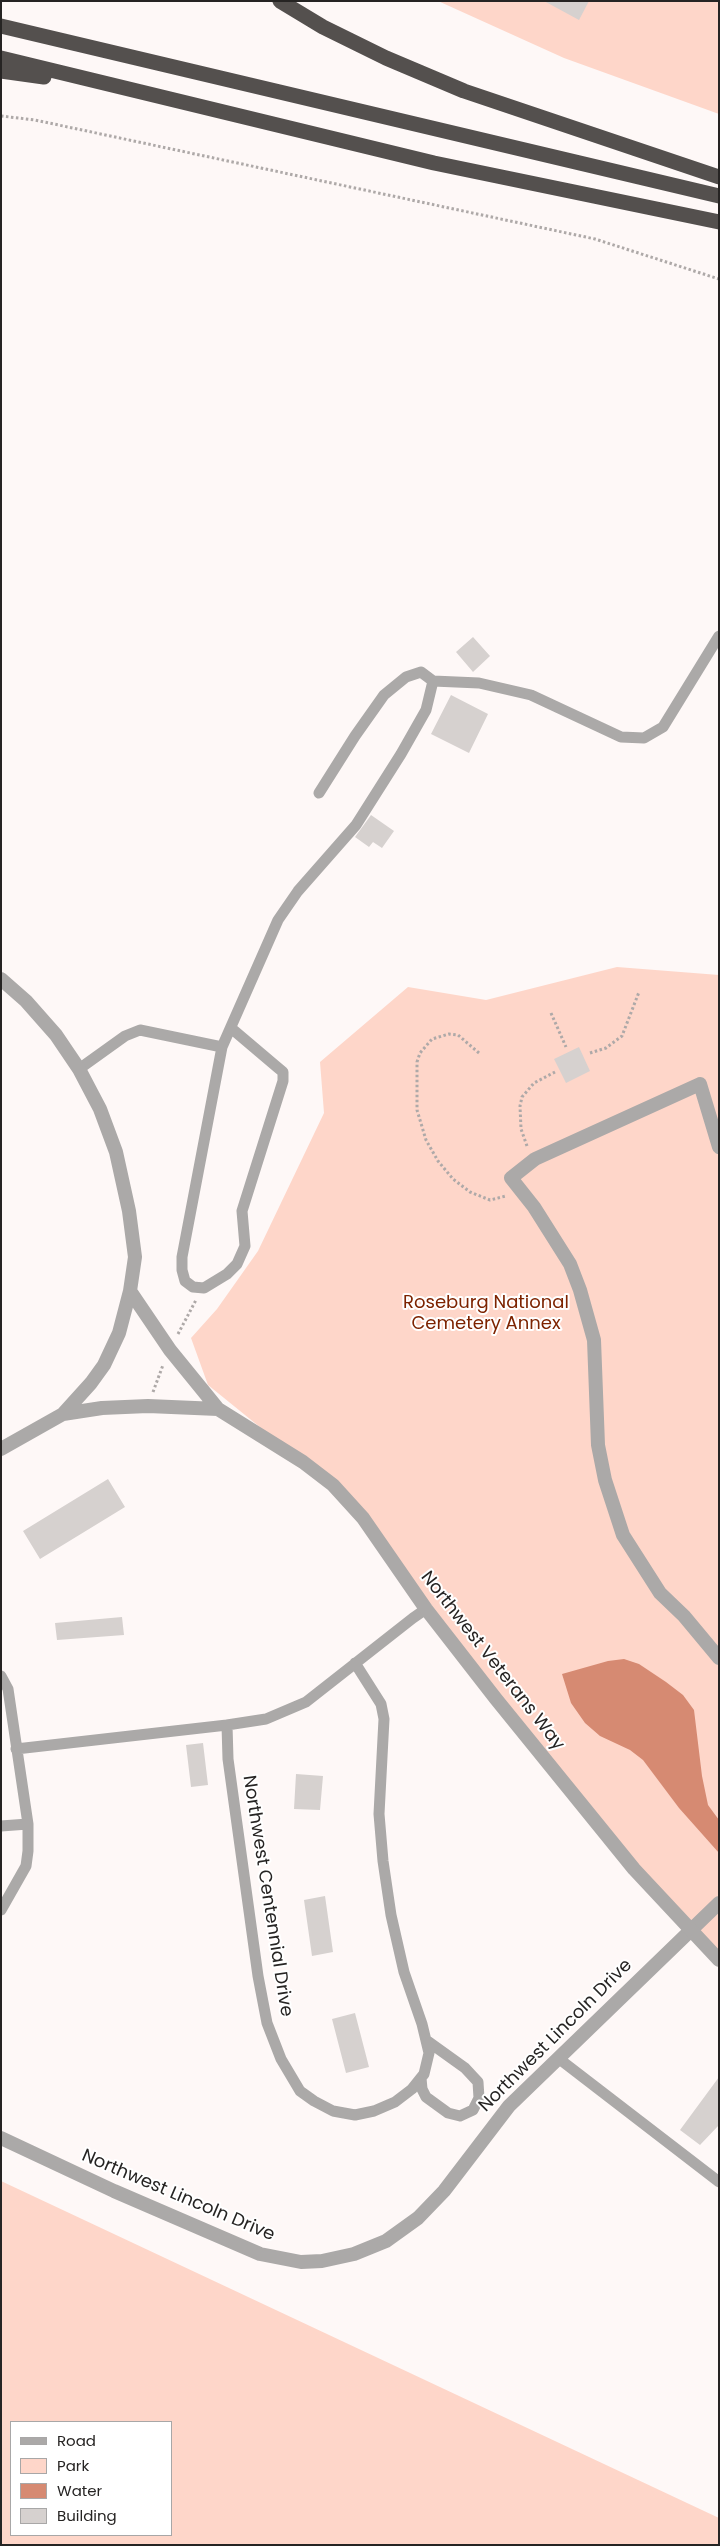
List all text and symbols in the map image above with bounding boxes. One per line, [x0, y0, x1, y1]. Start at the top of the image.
park label: Roseburg National Cemetery Annex [403, 1292, 569, 1335]
street label: Northwest Veterans Way [415, 1567, 569, 1755]
street label: Northwest Centennial Drive [237, 1774, 297, 2018]
street label: Northwest Lincoln Drive [475, 1955, 637, 2117]
street label: Northwest Lincoln Drive [78, 2145, 278, 2247]
legend [10, 2421, 172, 2536]
text: Road [57, 2430, 96, 2451]
text: Park [57, 2455, 89, 2476]
text: Water [57, 2480, 102, 2501]
text: Building [57, 2505, 117, 2526]

